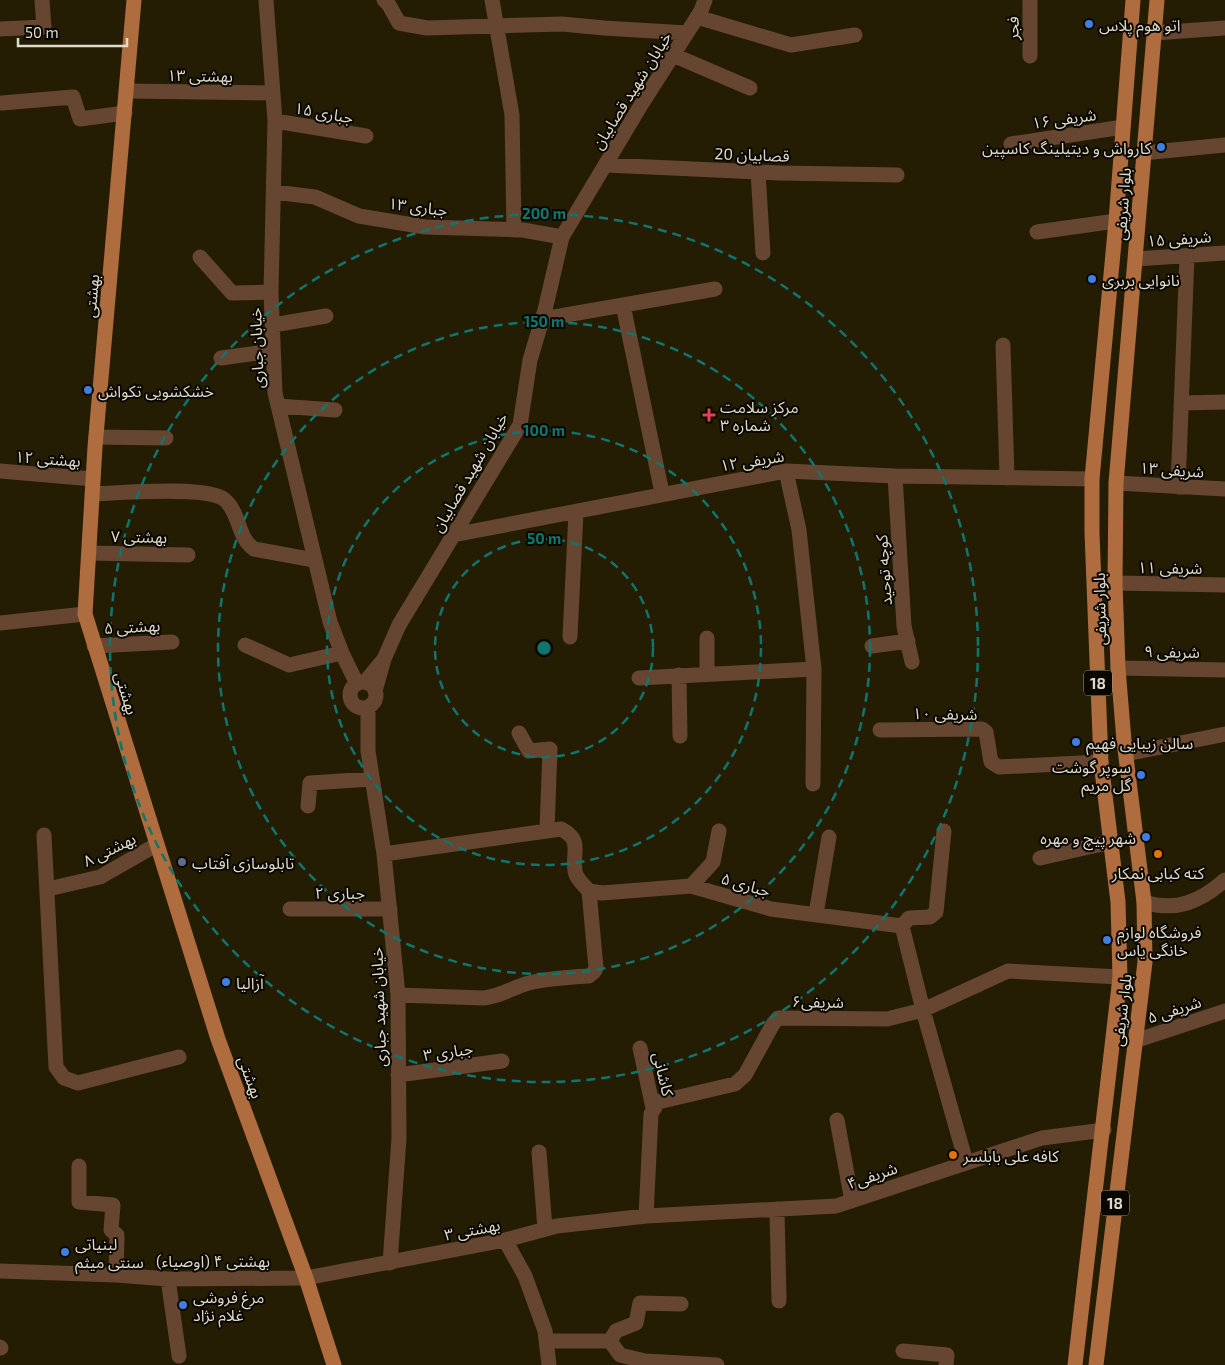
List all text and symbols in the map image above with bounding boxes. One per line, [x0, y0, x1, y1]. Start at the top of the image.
scale bar [18, 15, 126, 47]
place label: اتو هوم پلاس [1099, 15, 1180, 38]
street label: فجر [1002, 16, 1023, 41]
marker: اتو هوم پلاس [1083, 18, 1095, 30]
text: 50 m [25, 23, 59, 41]
street label: خیابان شهید قصابیان [587, 28, 676, 153]
street label: بهشتی ۱۳ [167, 65, 233, 86]
street label: جباری ۱۵ [293, 97, 355, 128]
street label: شریفی ۱۶ [1031, 104, 1098, 133]
place label: کارواش و دیتیلینگ کاسپین [982, 138, 1151, 159]
marker: کارواش و دیتیلینگ کاسپین [1155, 141, 1167, 153]
street label: قصابیان 20 [714, 143, 790, 166]
street label: بلوار شریفی [1110, 167, 1135, 241]
street label: جباری ۱۳ [387, 193, 449, 220]
text: 200 m [522, 204, 566, 222]
street label: شریفی ۱۵ [1146, 226, 1212, 251]
place label: نانوایی بربری [1102, 270, 1180, 290]
street label: بهشتی [80, 273, 103, 319]
marker: نانوایی بربری [1086, 273, 1098, 285]
street label: خیابان جباری [245, 307, 268, 389]
text: 150 m [524, 312, 564, 330]
place label: خشکشویی تکواش [98, 381, 214, 401]
marker: خشکشویی تکواش [82, 384, 94, 396]
place label: مرکز سلامت شماره ۳ [720, 397, 799, 435]
marker: مرکز سلامت شماره ۳ [702, 408, 716, 422]
street label: خیابان شهید قصابیان [427, 409, 512, 536]
text: 100 m [523, 421, 565, 439]
street label: بهشتی ۱۲ [15, 446, 81, 471]
street label: شریفی ۱۲ [719, 446, 786, 475]
street label: شریفی ۱۳ [1139, 457, 1205, 482]
street label: بهشتی ۷ [111, 526, 167, 547]
text: 50 m [527, 529, 561, 547]
street label: کوچه توحید [871, 533, 897, 606]
street label: شریفی ۱۱ [1137, 557, 1203, 578]
street label: بلوار شریفی [1089, 572, 1110, 646]
street label: بهشتی ۵ [103, 615, 161, 638]
centre of rings [535, 639, 553, 657]
street label: شریفی ۹ [1144, 641, 1200, 662]
street label: بهشتی [111, 669, 142, 717]
road number: 18 [1084, 670, 1112, 696]
street label: شریفی ۱۰ [912, 703, 978, 724]
place label: سالن زیبایی فهیم [1086, 733, 1193, 756]
marker: سالن زیبایی فهیم [1070, 736, 1082, 748]
place label: سوپر گوشت گل مریم [1052, 757, 1131, 798]
marker: سوپر گوشت گل مریم [1135, 769, 1147, 781]
street label: بهشتی ۸ [79, 828, 139, 871]
place label: شهر پیچ و مهره [1040, 828, 1136, 851]
marker: شهر پیچ و مهره [1140, 831, 1152, 843]
marker: کته کبابی نمکار [1152, 848, 1164, 860]
place label: تابلوسازی آفتاب [192, 853, 295, 873]
marker: تابلوسازی آفتاب [176, 856, 188, 868]
place label: کته کبابی نمکار [1111, 863, 1205, 883]
street label: جباری ۵ [719, 868, 773, 901]
street label: جباری ۲ [315, 883, 365, 903]
place label: فروشگاه لوازم خانگی یاس [1117, 922, 1202, 960]
marker: فروشگاه لوازم خانگی یاس [1101, 934, 1113, 946]
street label: خیابان شهید جباری [366, 947, 391, 1067]
place label: آزالیا [236, 973, 265, 993]
street label: بلوار شریفی [1107, 973, 1136, 1047]
marker: آزالیا [220, 976, 232, 988]
street label: شریفی۶ [792, 991, 844, 1012]
street label: شریفی ۵ [1145, 991, 1204, 1028]
street label: جباری ۳ [422, 1038, 474, 1065]
street label: کاشانی [649, 1050, 678, 1098]
street label: بهشتی [234, 1053, 267, 1101]
place label: کافه علی بابلسر [962, 1146, 1059, 1166]
marker: کافه علی بابلسر [947, 1149, 959, 1161]
street label: شریفی۴ [844, 1158, 900, 1193]
road number: 18 [1101, 1190, 1129, 1216]
street label: بهشتی ۳ [442, 1214, 502, 1245]
place label: لبنیاتی سنتی میثم [75, 1234, 144, 1275]
marker: لبنیاتی سنتی میثم [59, 1246, 71, 1258]
street label: بهشتی ۴ (اوصیاء) [156, 1251, 270, 1271]
place label: مرغ فروشی غلام نژاد [193, 1287, 264, 1328]
marker: مرغ فروشی غلام نژاد [177, 1299, 189, 1311]

